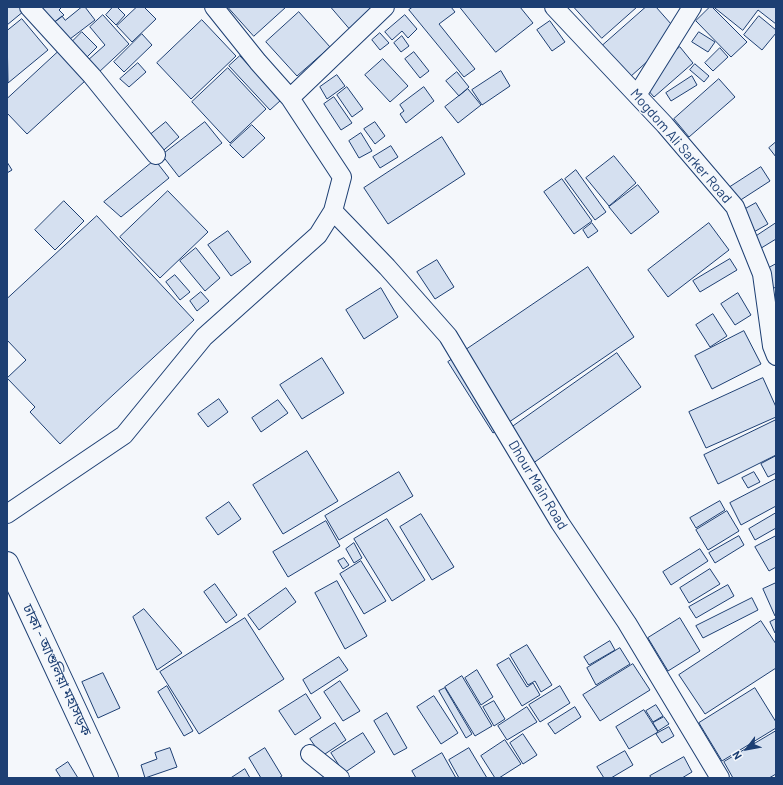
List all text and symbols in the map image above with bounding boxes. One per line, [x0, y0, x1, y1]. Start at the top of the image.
street label: Mogdom Ali Sarker Road [627, 85, 735, 207]
street label: Dhour Main Road [505, 437, 571, 533]
street label: ঢাকা - আশুলিয়া মহাসড়ক [19, 601, 95, 739]
north arrow [727, 729, 767, 769]
text: N [729, 749, 744, 762]

